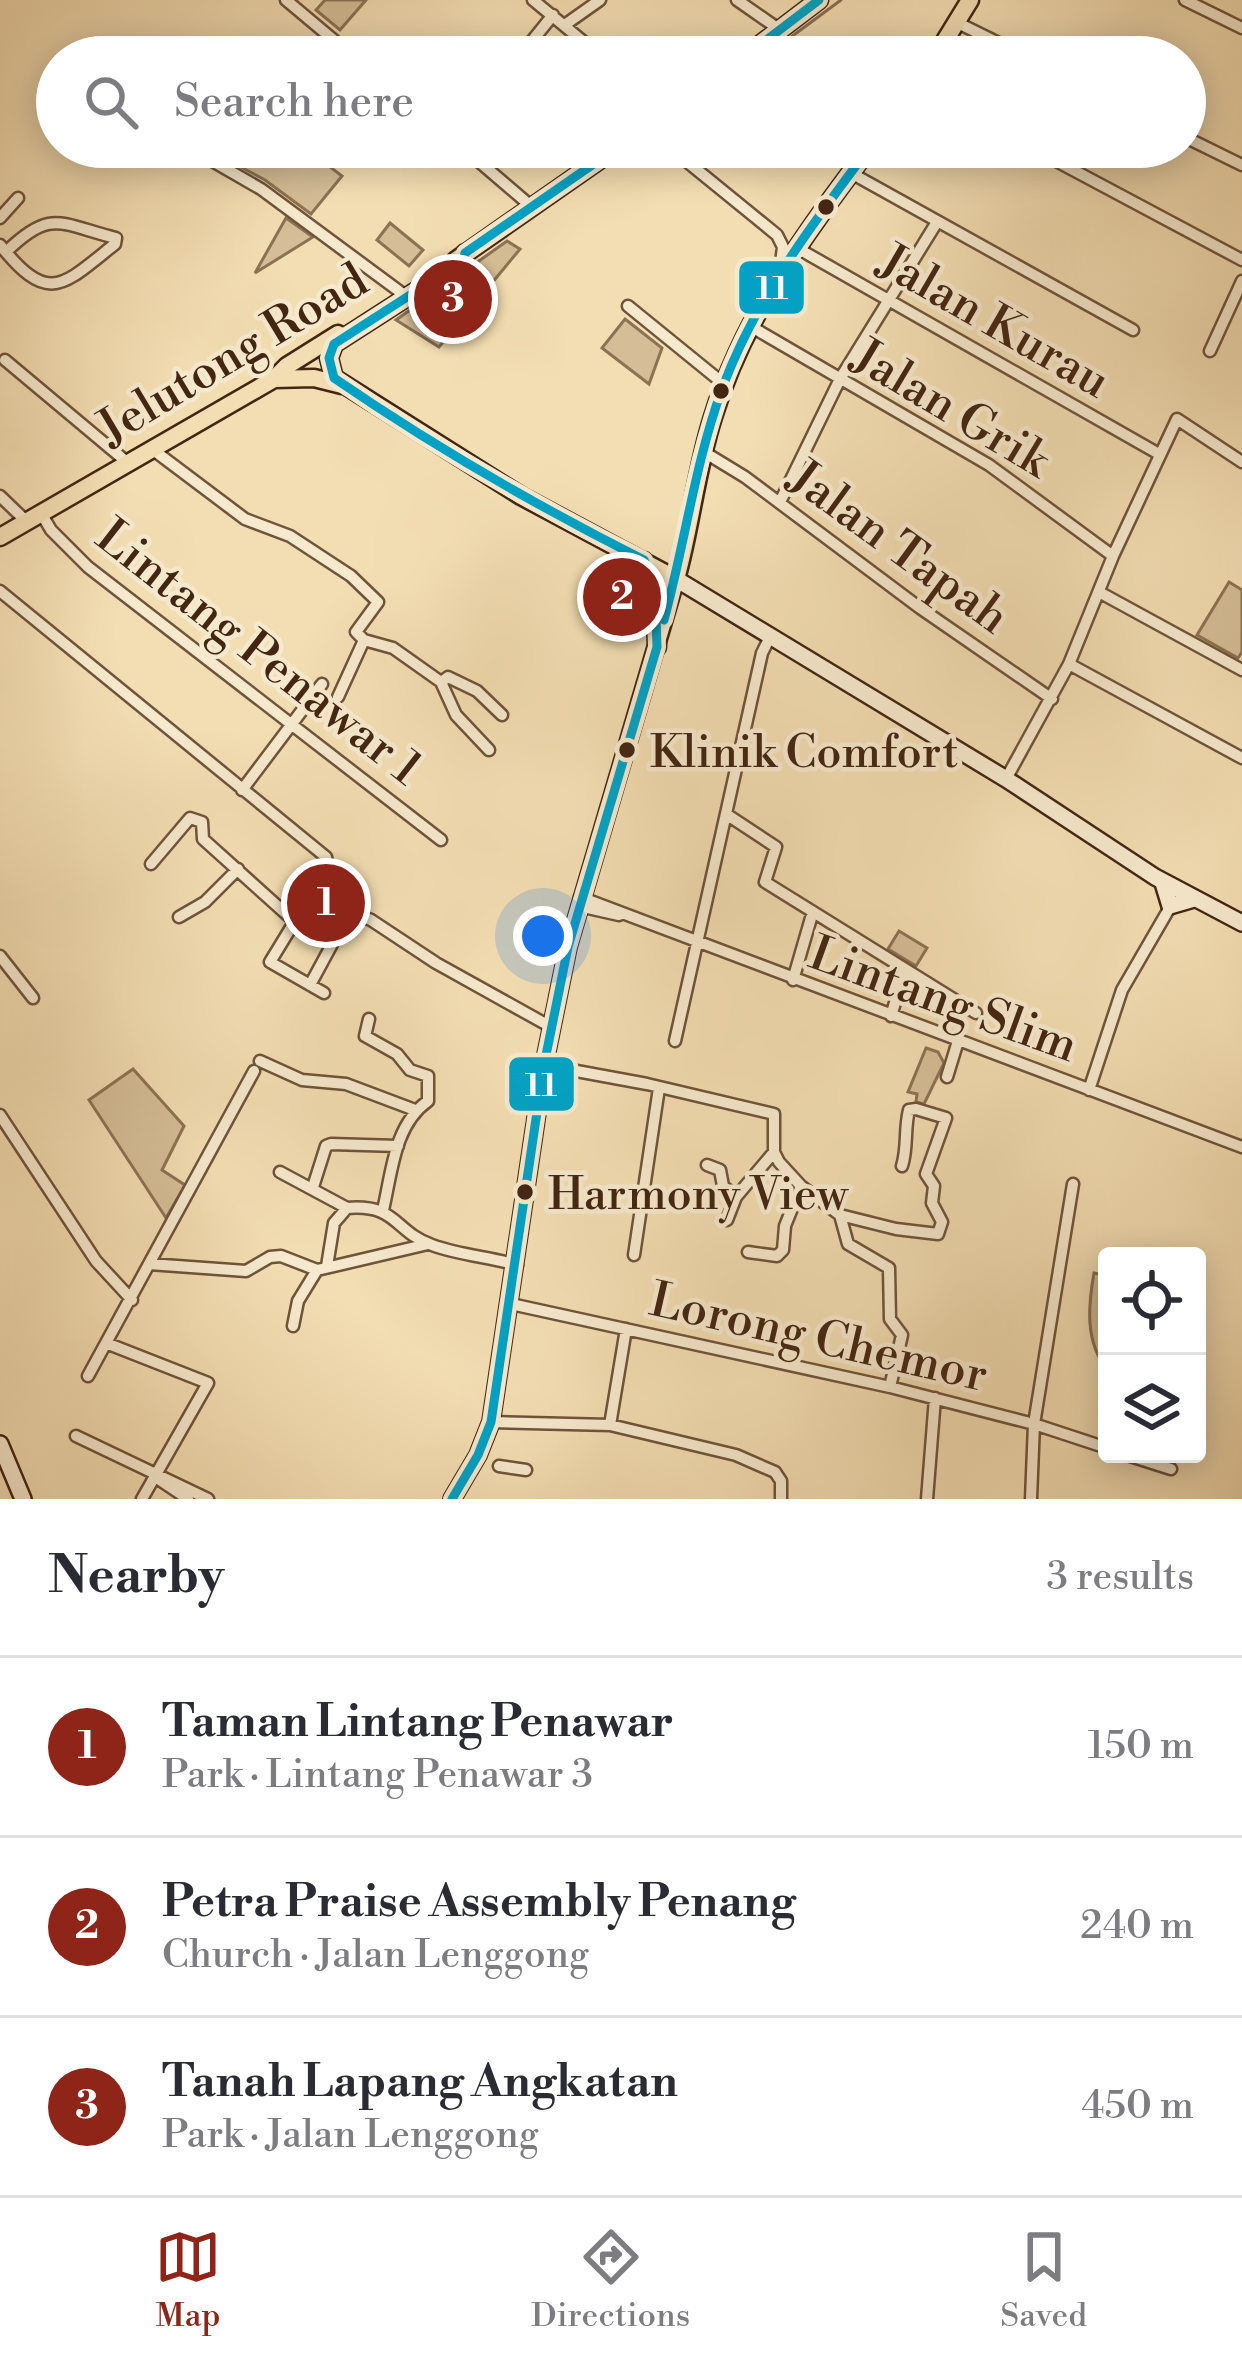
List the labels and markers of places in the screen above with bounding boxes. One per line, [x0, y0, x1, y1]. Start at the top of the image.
unlabelled marker [815, 196, 837, 218]
pin: 3 [414, 254, 492, 344]
unlabelled marker [710, 380, 732, 402]
pin: 2 [583, 552, 661, 642]
place label: Klinik Comfort [650, 725, 958, 782]
marker: Klinik Comfort [616, 739, 638, 761]
pin: 1 [287, 858, 365, 948]
place label: Harmony View [548, 1167, 850, 1224]
marker: Harmony View [514, 1181, 536, 1203]

